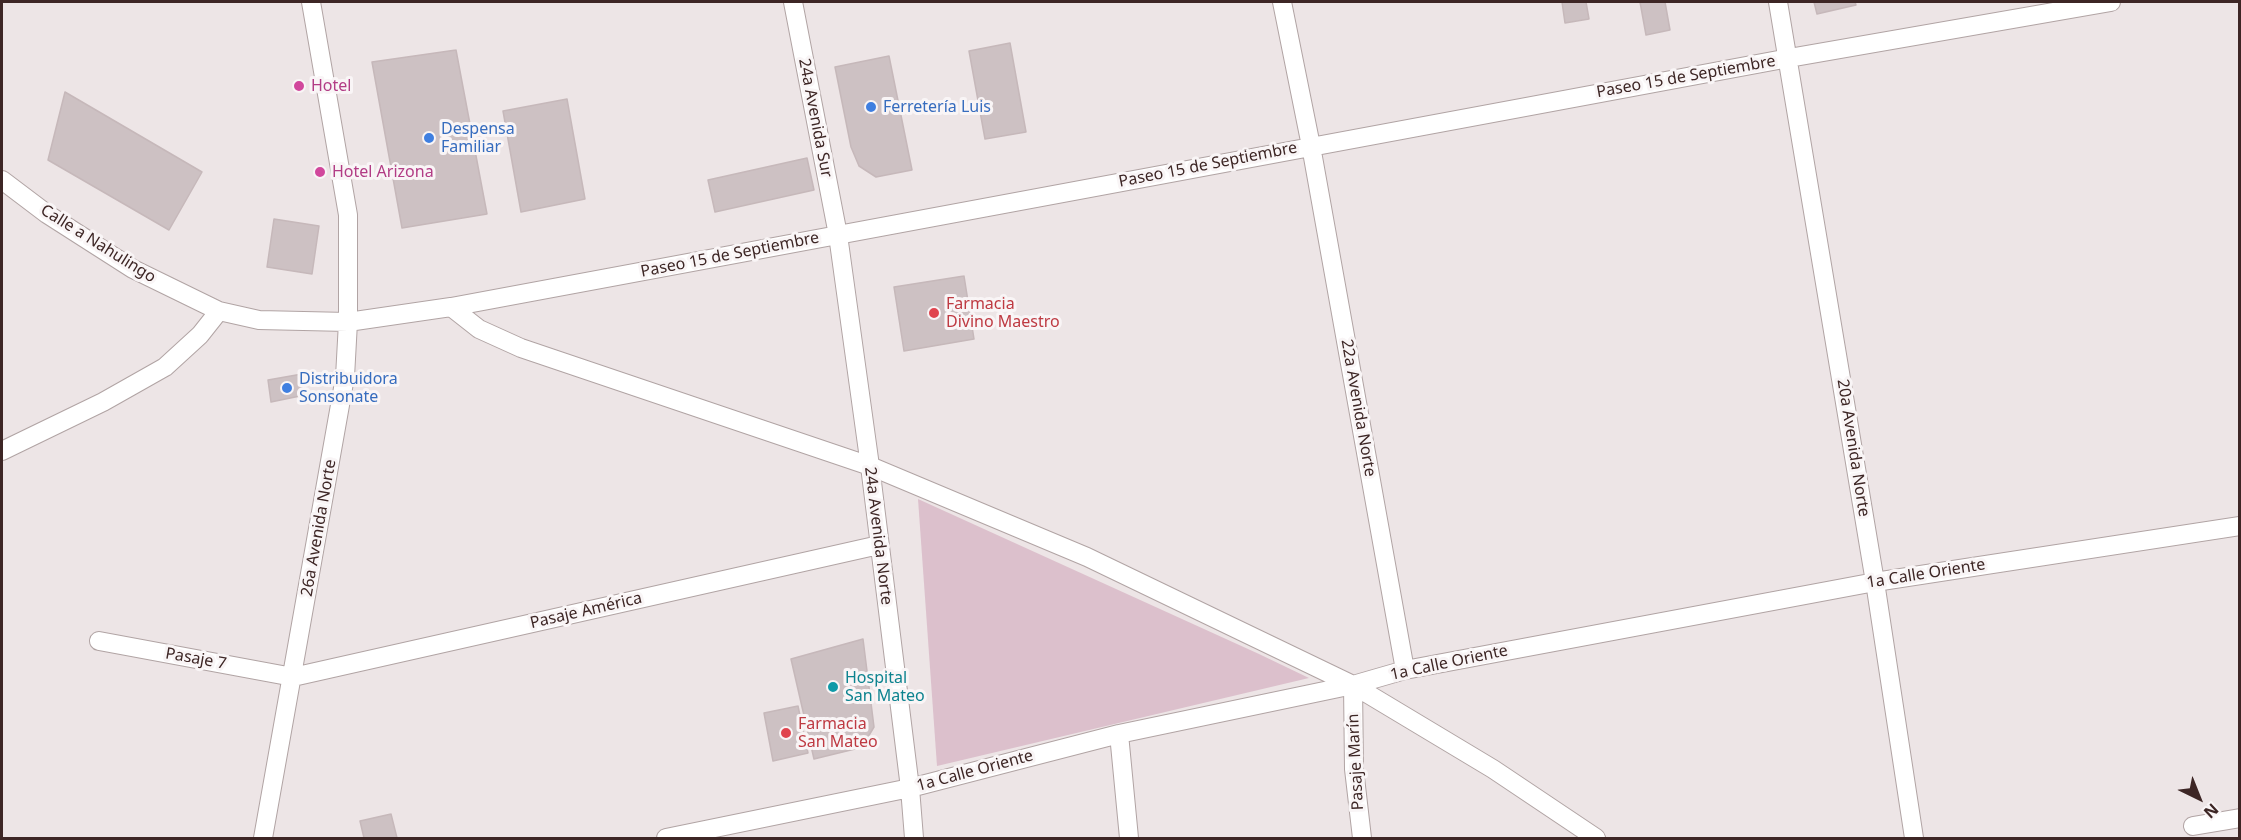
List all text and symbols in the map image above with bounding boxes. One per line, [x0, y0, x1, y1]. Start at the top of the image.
street label: Paseo 15 de Septiembre [1595, 52, 1777, 102]
street label: 24a Avenida Sur [794, 57, 836, 179]
place label: Hotel [311, 76, 351, 96]
marker: Hotel [292, 79, 306, 93]
place label: Ferretería Luis [883, 97, 991, 117]
marker: Ferretería Luis [864, 100, 878, 114]
place label: Despensa Familiar [441, 119, 515, 157]
marker: Despensa Familiar [422, 131, 436, 145]
street label: Paseo 15 de Septiembre [1117, 138, 1299, 192]
place label: Hotel Arizona [332, 162, 434, 182]
marker: Hotel Arizona [313, 165, 327, 179]
street label: Calle a Nahulingo [37, 201, 159, 287]
street label: Paseo 15 de Septiembre [639, 228, 821, 282]
place label: Farmacia Divino Maestro [946, 294, 1060, 332]
marker: Farmacia Divino Maestro [927, 306, 941, 320]
street label: 22a Avenida Norte [1336, 338, 1380, 478]
place label: Distribuidora Sonsonate [299, 369, 398, 407]
street label: 20a Avenida Norte [1833, 378, 1873, 518]
marker: Distribuidora Sonsonate [280, 381, 294, 395]
street label: 26a Avenida Norte [297, 458, 341, 598]
street label: 24a Avenida Norte [860, 466, 896, 606]
street label: 1a Calle Oriente [1865, 555, 1987, 593]
street label: Pasaje América [528, 589, 644, 633]
street label: 1a Calle Oriente [1388, 641, 1510, 685]
street label: Pasaje 7 [164, 644, 228, 674]
place label: Hospital San Mateo [845, 668, 925, 706]
marker: Hospital San Mateo [826, 680, 840, 694]
street label: Pasaje Marín [1344, 713, 1368, 811]
place label: Farmacia San Mateo [798, 714, 878, 752]
marker: Farmacia San Mateo [779, 726, 793, 740]
street label: 1a Calle Oriente [915, 746, 1035, 796]
north arrow [2169, 768, 2229, 828]
text: N [2199, 799, 2224, 824]

